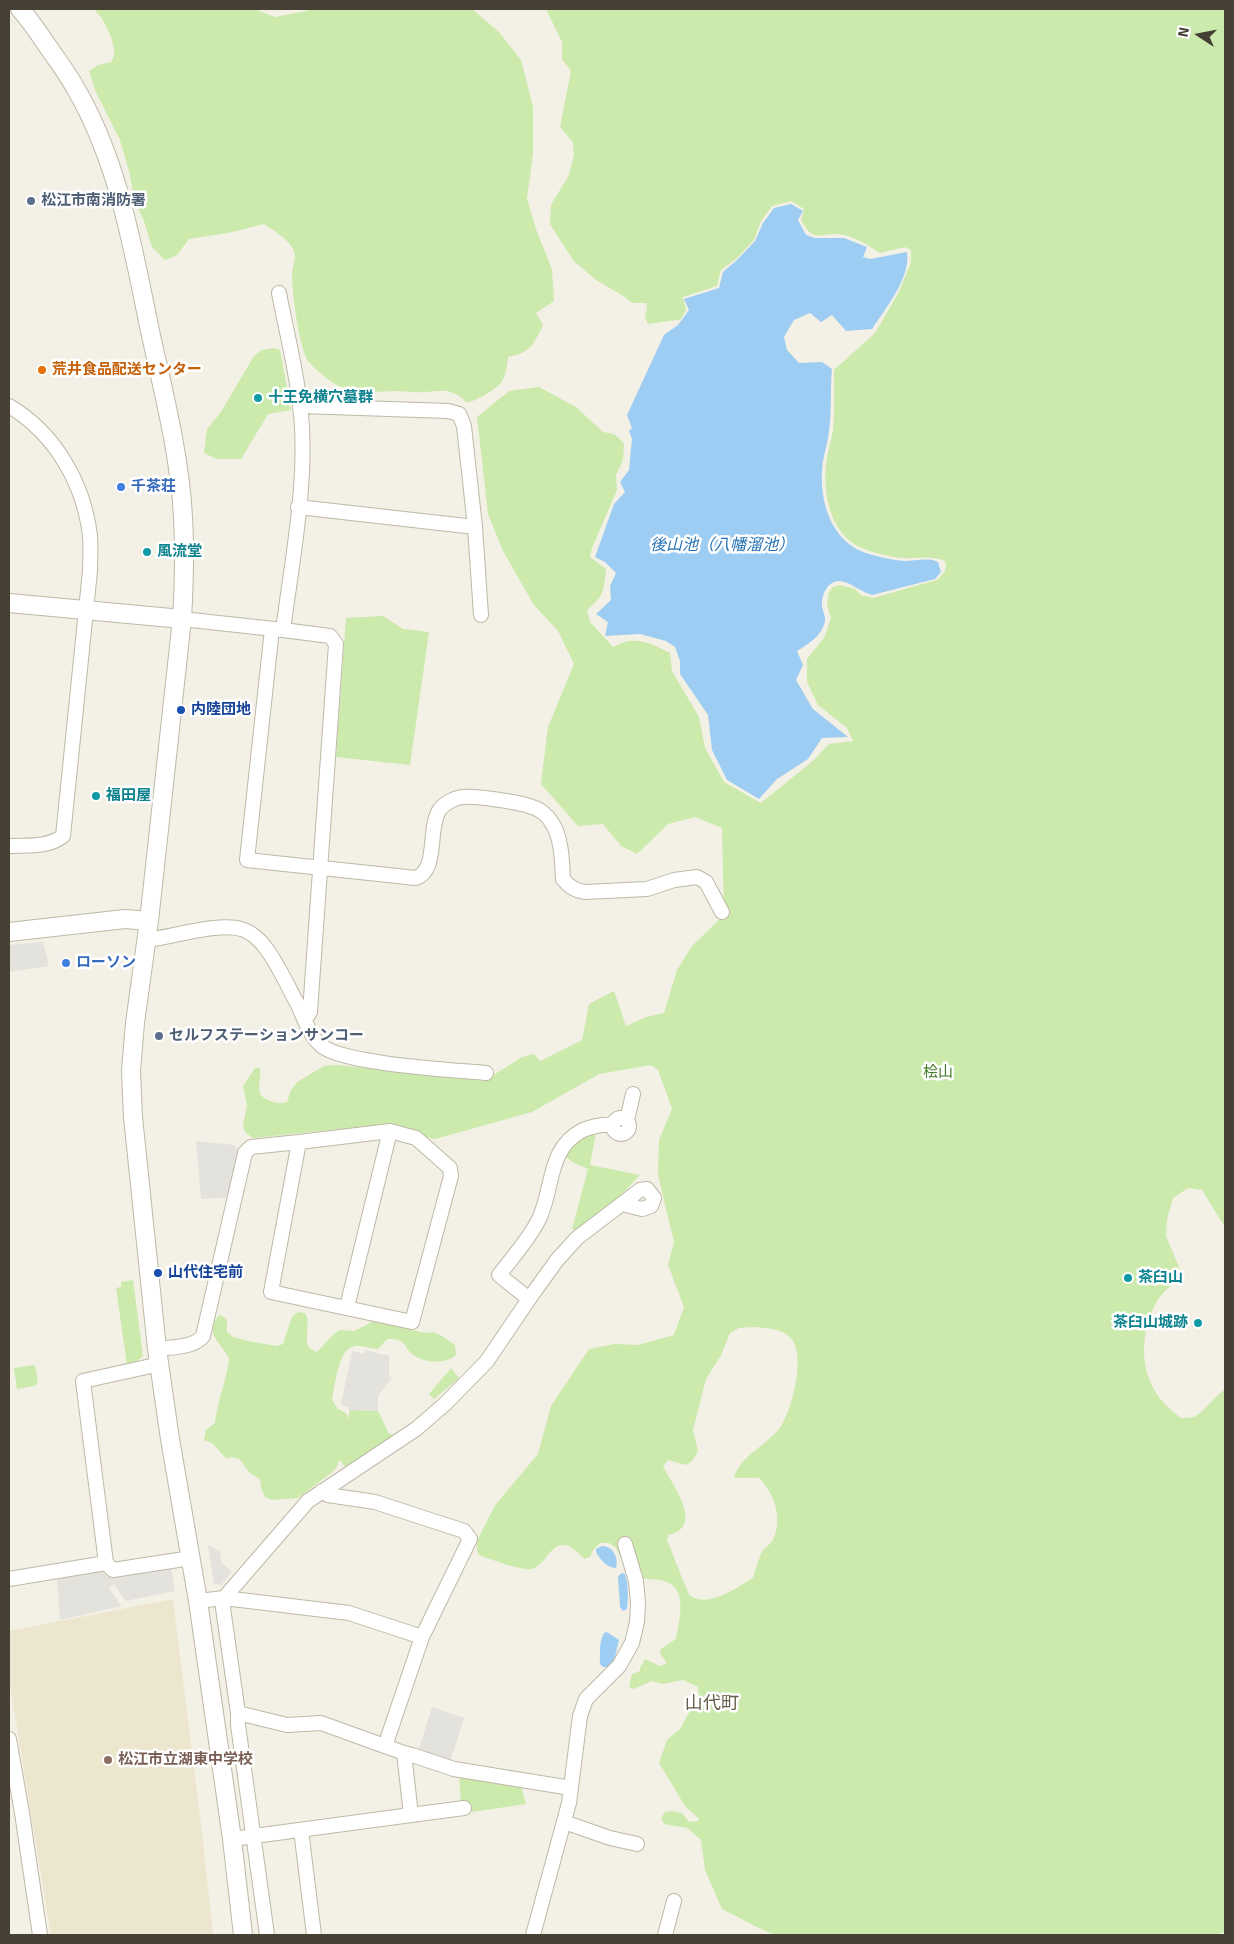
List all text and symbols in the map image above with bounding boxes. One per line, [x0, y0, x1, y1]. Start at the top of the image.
north arrow [1174, 10, 1224, 60]
text: N [1175, 26, 1193, 38]
place label: 松江市南消防署 [41, 192, 146, 210]
marker: 松江市南消防署 [25, 195, 37, 207]
place label: 荒井食品配送センター [52, 361, 202, 379]
marker: 荒井食品配送センター [36, 364, 48, 376]
place label: 十王免横穴墓群 [268, 389, 373, 407]
marker: 十王免横穴墓群 [252, 392, 264, 404]
place label: 千茶荘 [131, 478, 176, 496]
marker: 千茶荘 [115, 481, 127, 493]
water label: 後山池（八幡溜池） [650, 536, 794, 556]
place label: 風流堂 [157, 543, 202, 561]
marker: 風流堂 [141, 546, 153, 558]
place label: 内陸団地 [191, 701, 251, 719]
marker: 内陸団地 [175, 704, 187, 716]
place label: 福田屋 [106, 787, 151, 805]
marker: 福田屋 [90, 790, 102, 802]
place label: ローソン [76, 954, 136, 972]
marker: ローソン [60, 957, 72, 969]
place label: セルフステーションサンコー [169, 1027, 364, 1045]
marker: セルフステーションサンコー [153, 1030, 165, 1042]
park label: 桧山 [923, 1064, 953, 1082]
place label: 山代住宅前 [168, 1264, 243, 1282]
marker: 山代住宅前 [152, 1267, 164, 1279]
place label: 茶臼山 [1138, 1269, 1183, 1287]
marker: 茶臼山 [1122, 1272, 1134, 1284]
place label: 茶臼山城跡 [1113, 1314, 1188, 1332]
marker: 茶臼山城跡 [1192, 1317, 1204, 1329]
district label: 山代町 [685, 1693, 739, 1715]
place label: 松江市立湖東中学校 [118, 1751, 253, 1769]
marker: 松江市立湖東中学校 [102, 1754, 114, 1766]

